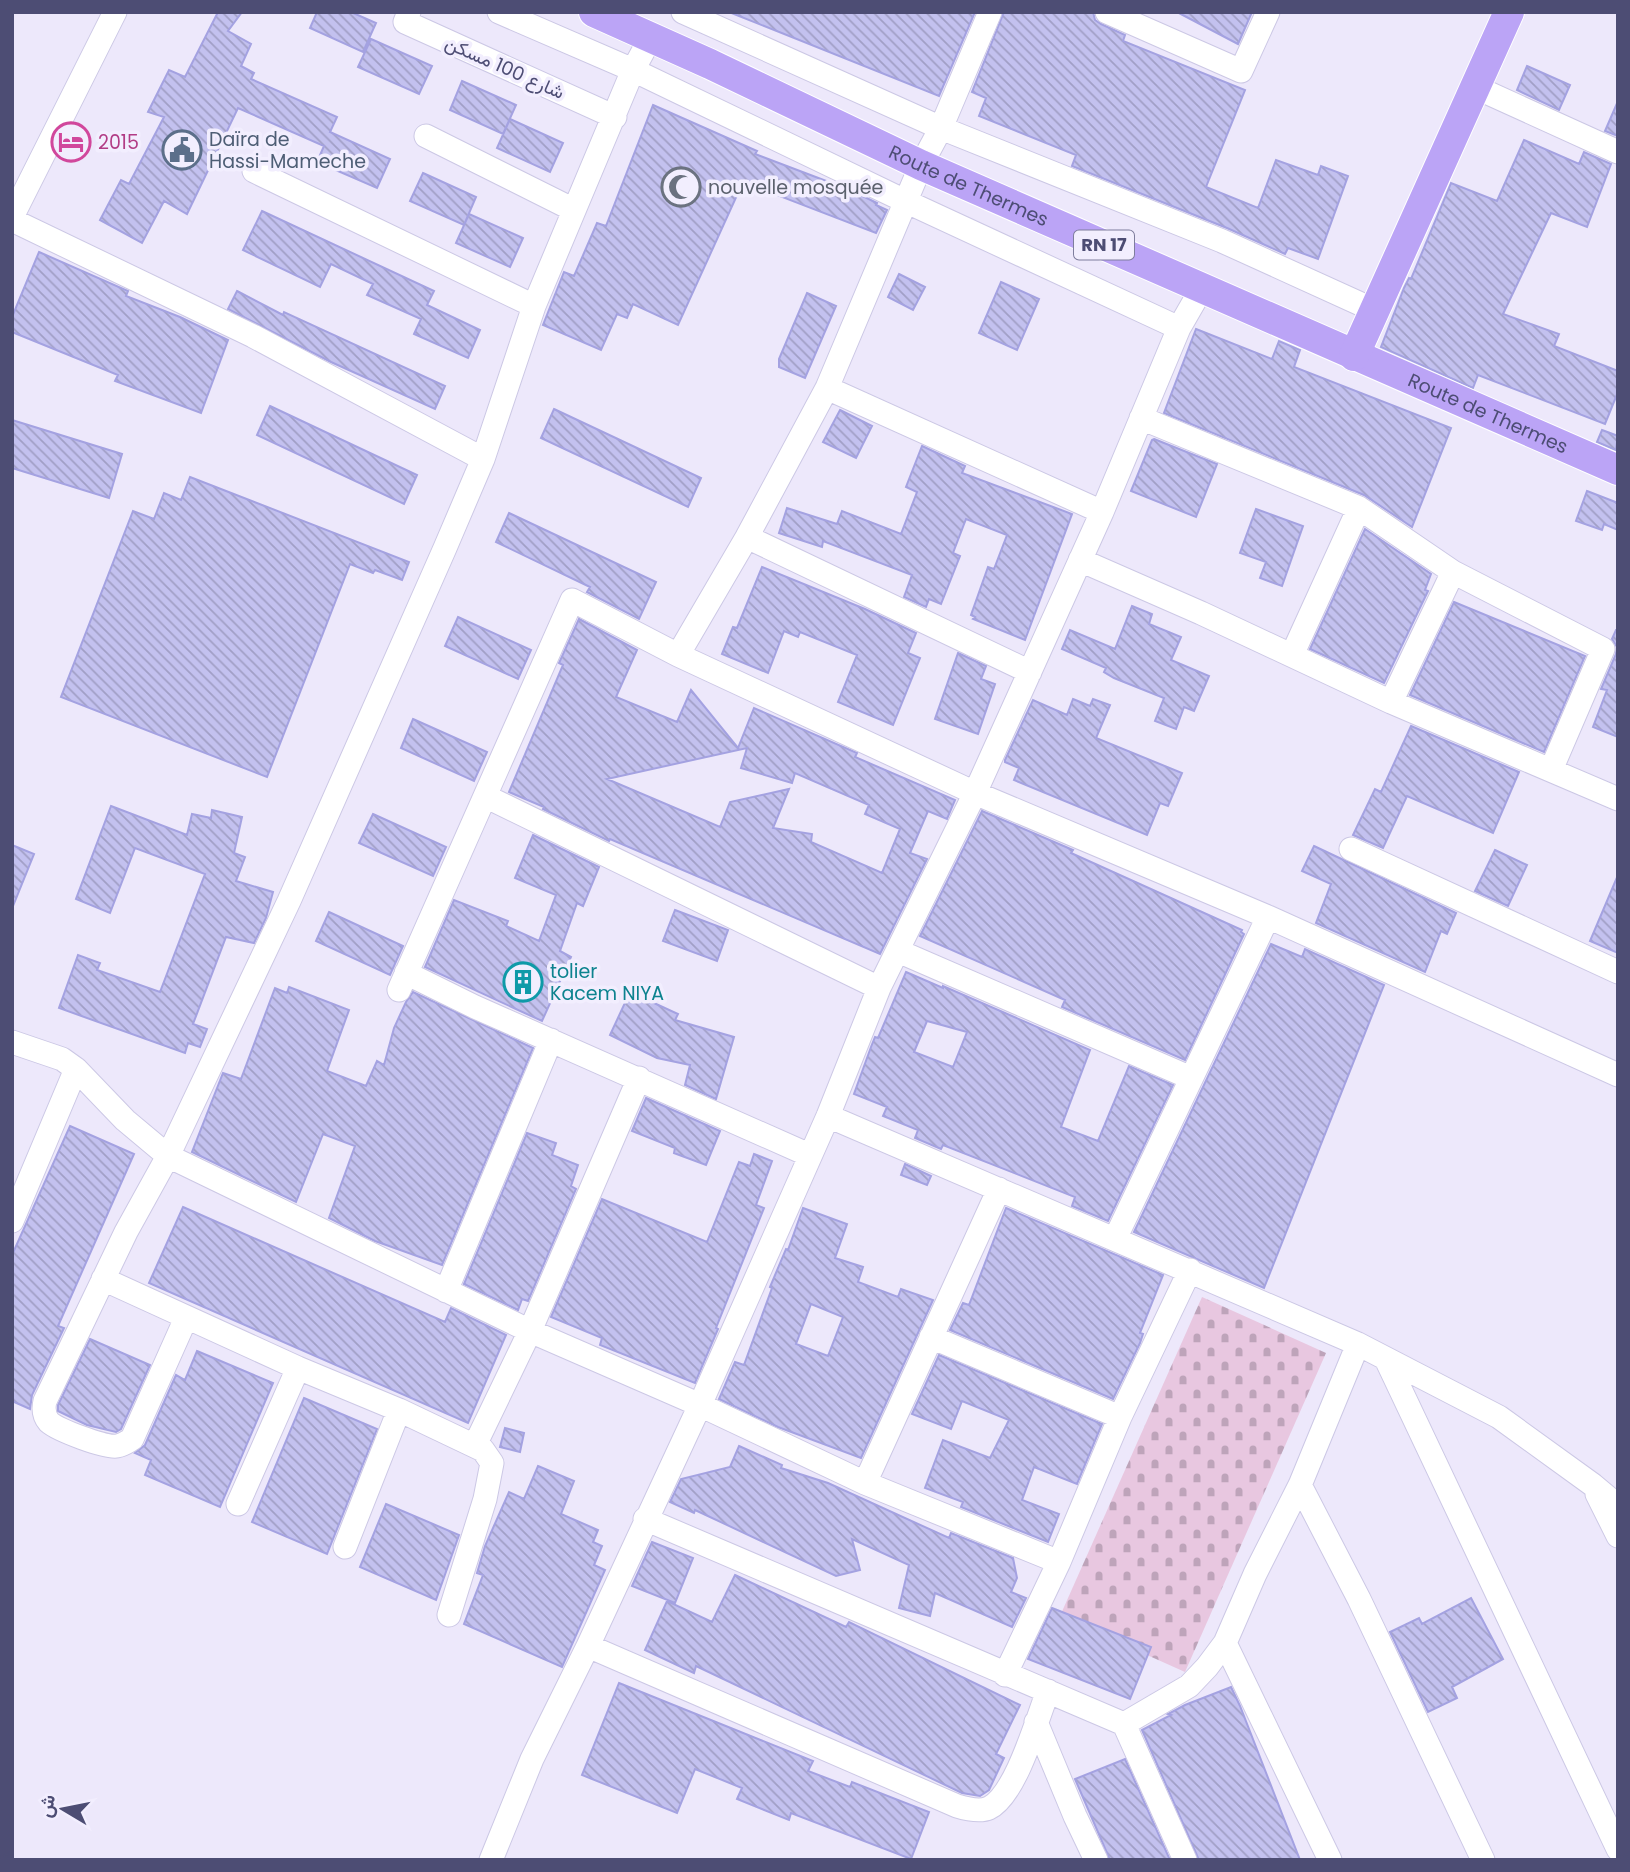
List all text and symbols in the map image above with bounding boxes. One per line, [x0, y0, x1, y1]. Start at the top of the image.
street label: شارع 100 مسكن [441, 29, 569, 106]
hotel icon: 2015 [50, 121, 92, 163]
place label: Daïra de Hassi-Mameche [209, 126, 366, 175]
place label: 2015 [98, 129, 139, 156]
public building icon: Daïra de Hassi-Mameche [161, 129, 203, 171]
street label: Route de Thermes [884, 139, 1053, 233]
mosque icon: nouvelle mosquée [660, 166, 702, 208]
place label: nouvelle mosquée [708, 174, 883, 201]
road number: RN 17 [1074, 230, 1134, 260]
street label: Route de Thermes [1404, 367, 1572, 460]
place label: tolier Kacem NIYA [550, 958, 664, 1007]
building icon: tolier Kacem NIYA [502, 961, 544, 1003]
north arrow [28, 1774, 98, 1844]
text: ش [31, 1792, 62, 1820]

